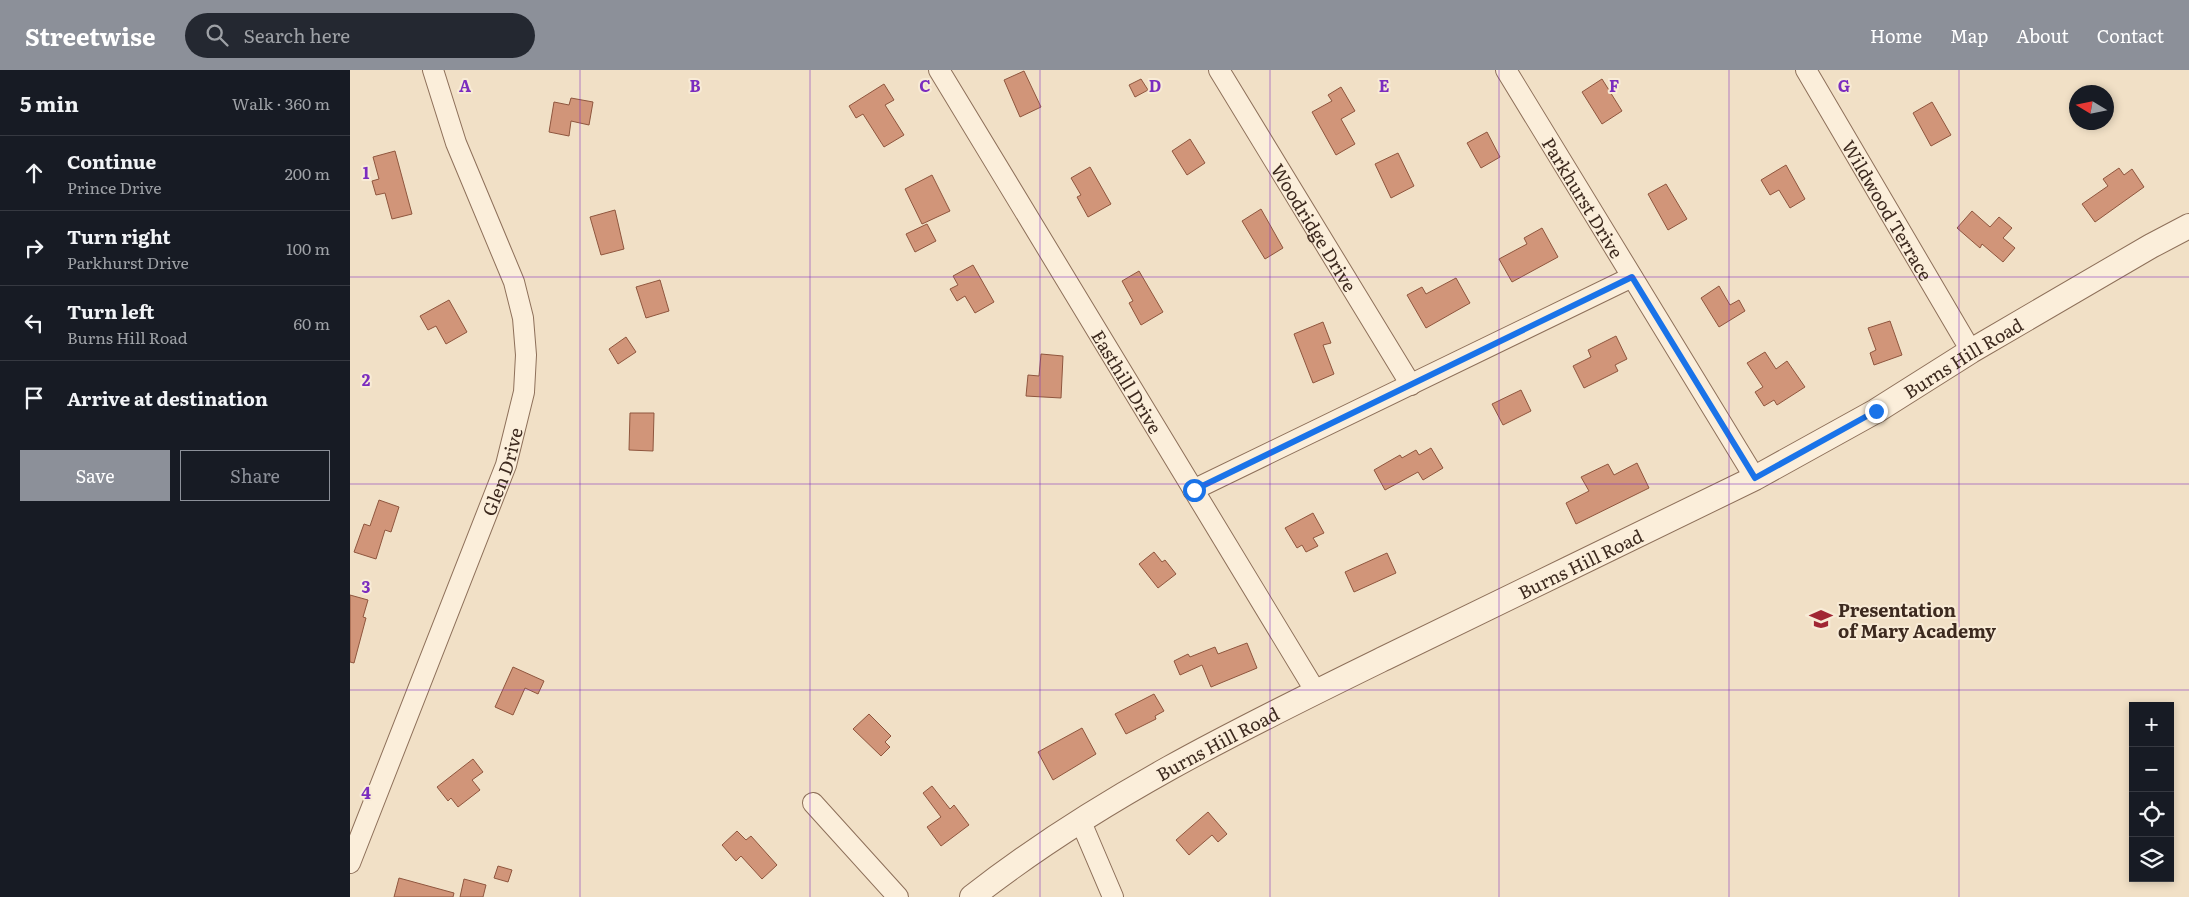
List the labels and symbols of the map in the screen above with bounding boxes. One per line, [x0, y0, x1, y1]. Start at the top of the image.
text: A [459, 73, 471, 97]
text: B [689, 73, 701, 97]
text: C [919, 73, 931, 97]
text: D [1149, 73, 1161, 97]
text: E [1379, 73, 1390, 97]
text: F [1609, 73, 1619, 97]
text: G [1838, 73, 1850, 97]
north arrow [2069, 85, 2114, 130]
street label: Parkhurst Drive [1536, 132, 1631, 263]
street label: Wildwood Terrace [1836, 134, 1940, 285]
street label: Woodridge Drive [1265, 158, 1364, 296]
text: 1 [363, 160, 370, 184]
street label: Burns Hill Road [1898, 310, 2028, 404]
street label: Easthill Drive [1086, 324, 1170, 438]
text: 2 [362, 367, 371, 391]
route end [1865, 400, 1888, 423]
street label: Glen Drive [474, 425, 528, 519]
route start [1183, 479, 1206, 502]
street label: Burns Hill Road [1513, 521, 1647, 605]
text: 3 [362, 574, 371, 598]
place label: Presentation of Mary Academy [1838, 596, 1996, 644]
school or university icon: Presentation of Mary Academy [1808, 606, 1834, 632]
street label: Burns Hill Road [1151, 699, 1283, 787]
text: 4 [361, 780, 371, 804]

